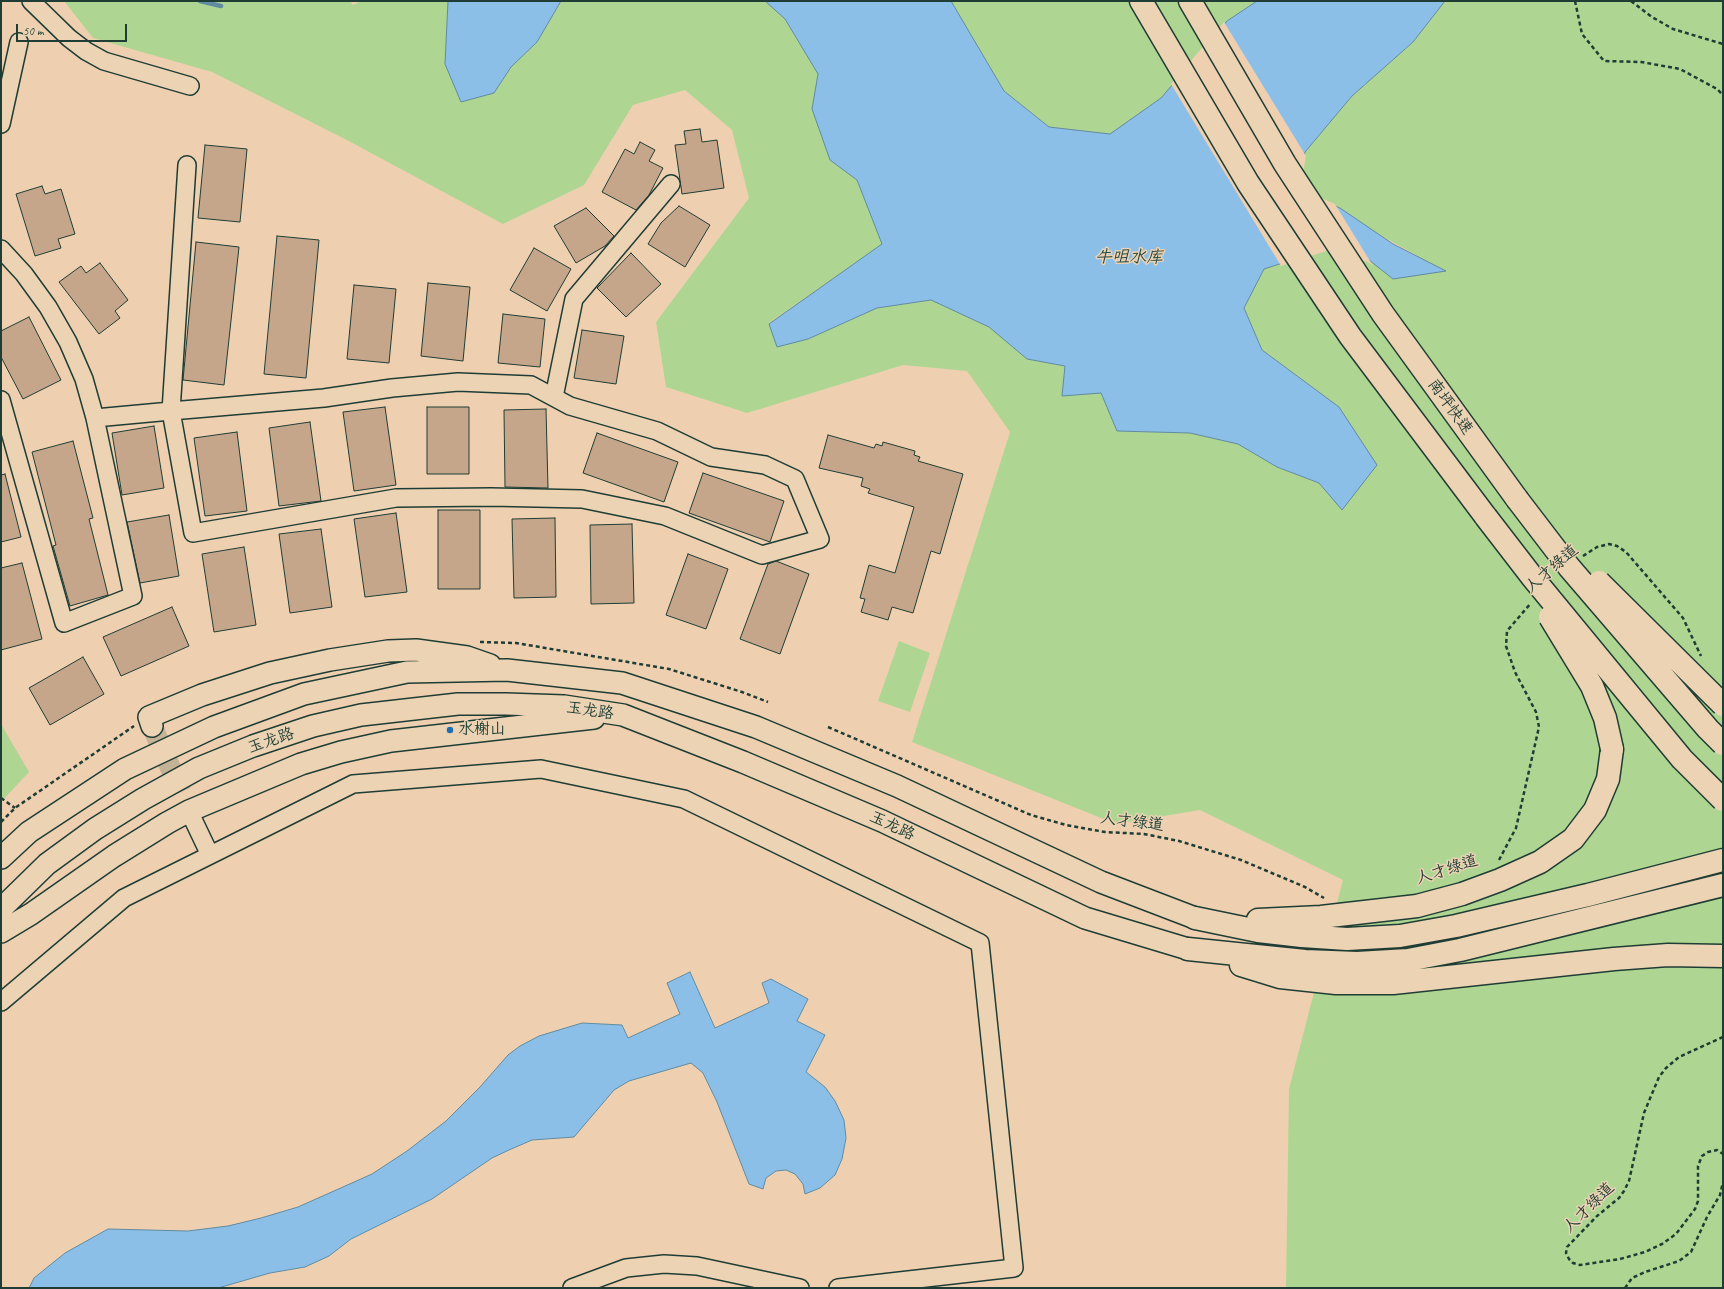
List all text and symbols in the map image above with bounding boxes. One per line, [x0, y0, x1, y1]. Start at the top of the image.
scale bar [18, 16, 129, 42]
text: 50 m [23, 23, 43, 39]
water label: 牛咀水库 [1095, 248, 1163, 268]
street label: 南坪快速 [1423, 375, 1477, 439]
street label: 人才绿道 [1522, 541, 1582, 597]
street label: 玉龙路 [565, 698, 615, 724]
place label: 水榭山 [458, 720, 506, 740]
street label: 玉龙路 [245, 724, 297, 758]
marker: 水榭山 [445, 725, 455, 735]
street label: 玉龙路 [866, 807, 918, 845]
street label: 人才绿道 [1099, 809, 1165, 835]
street label: 人才绿道 [1414, 851, 1480, 889]
street label: 人才绿道 [1560, 1179, 1618, 1237]

